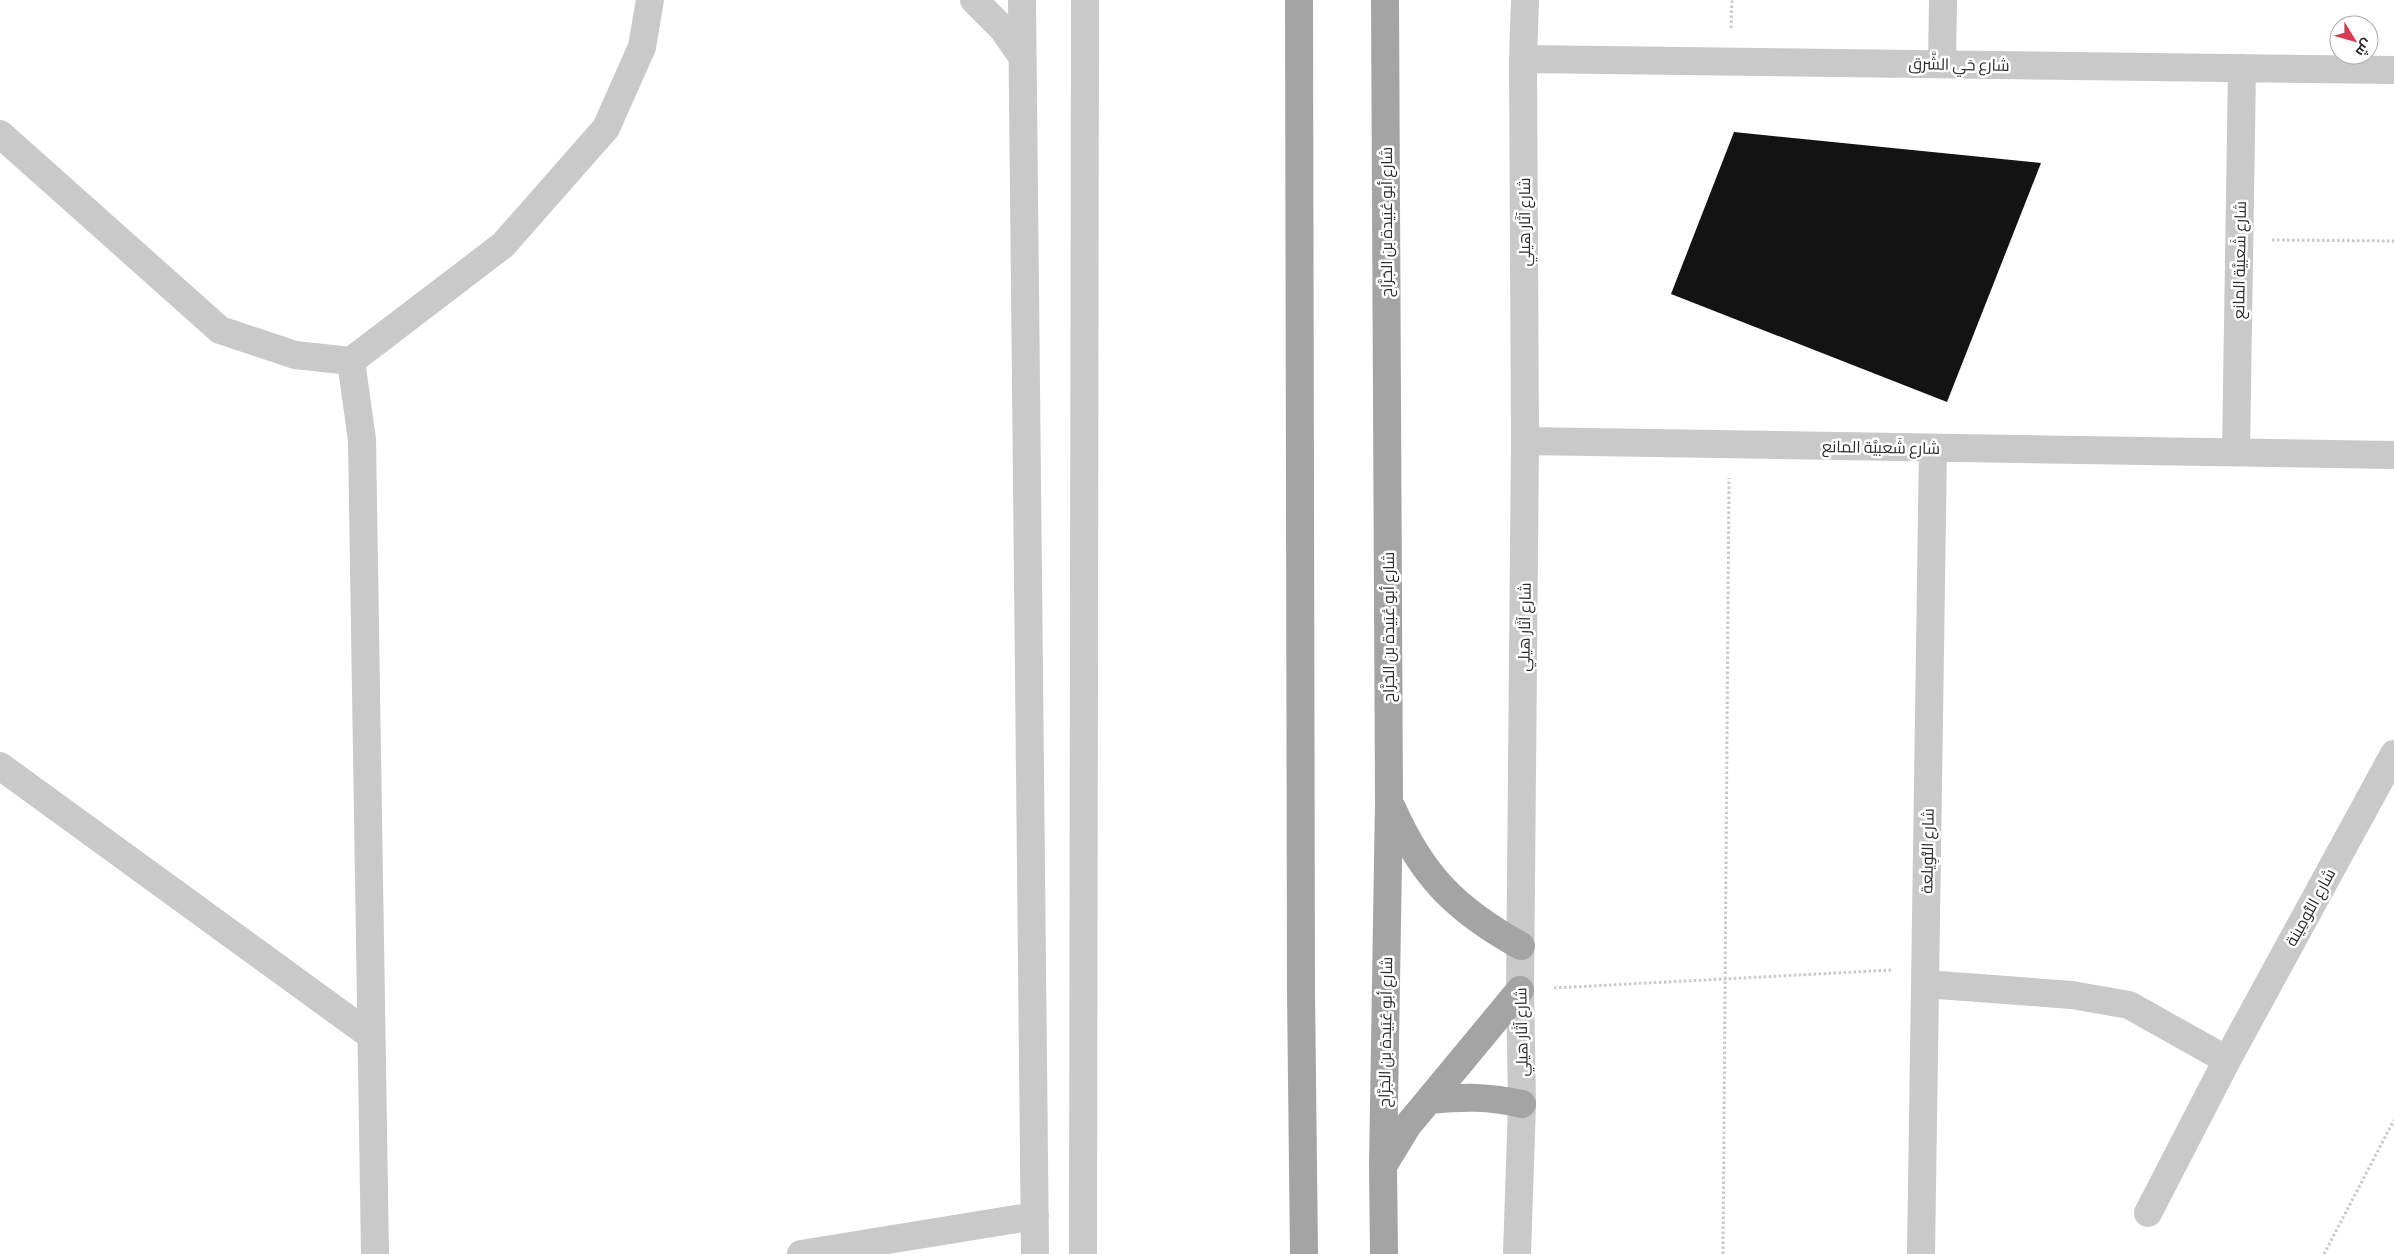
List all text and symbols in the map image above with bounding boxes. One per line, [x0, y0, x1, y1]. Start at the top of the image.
north arrow [2329, 15, 2379, 65]
text: ش [2350, 34, 2377, 60]
street label: شارع حَي الشَّرق [1908, 50, 2010, 79]
street label: شارع أبو عُبَيدة بن الجَرَّاح [1376, 147, 1398, 297]
street label: شارع آثَار هيلي [1514, 177, 1538, 267]
street label: شارع شَعبيَّة المانع [2228, 201, 2252, 319]
street label: شارع شَعبيَّة المانع [1822, 436, 1940, 460]
street label: شارع أبو عُبَيدة بن الجَرَّاح [1378, 552, 1400, 702]
street label: شارع آثَار هيلي [1513, 582, 1539, 672]
street label: شارع التُّوِيلعة [1916, 808, 1940, 894]
street label: شارع التُّومِينة [2280, 865, 2341, 950]
street label: شارع أبو عُبَيدة بن الجَرَّاح [1374, 957, 1398, 1107]
street label: شارع آثَار هيلي [1510, 987, 1536, 1077]

